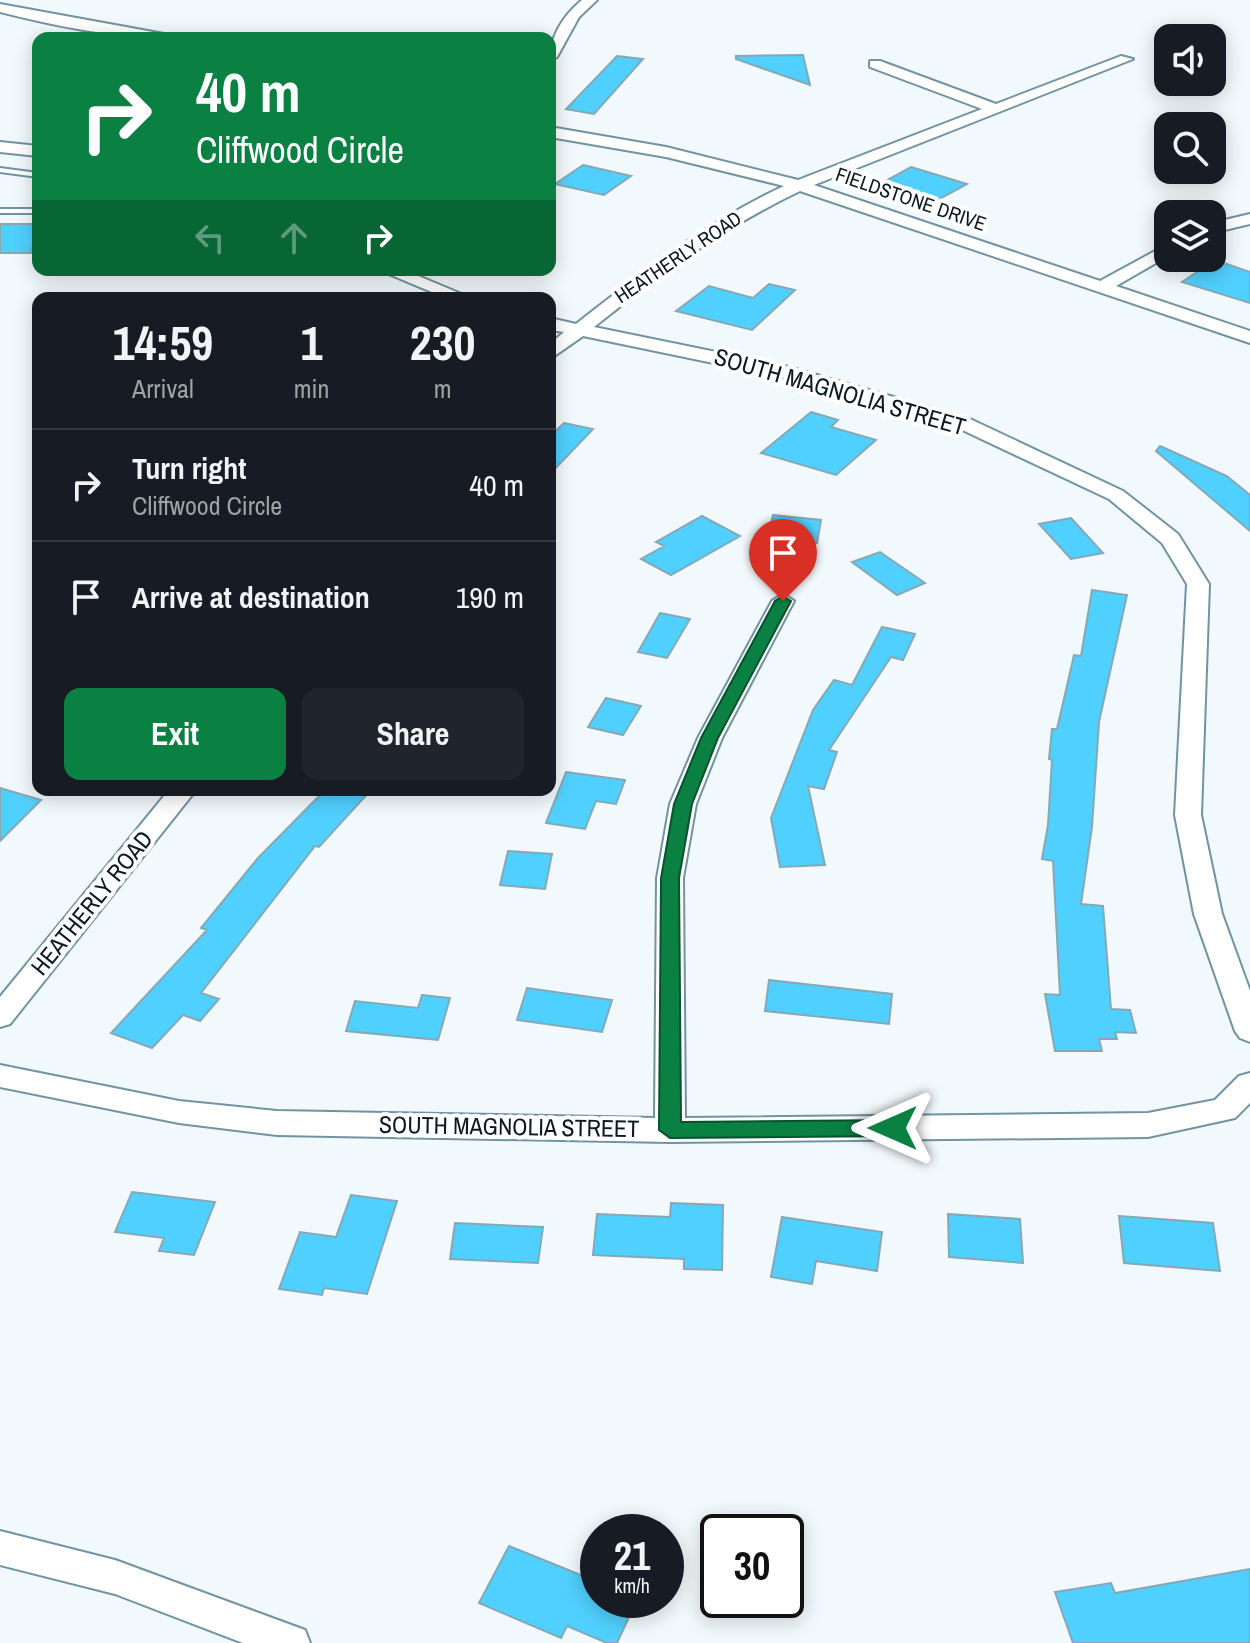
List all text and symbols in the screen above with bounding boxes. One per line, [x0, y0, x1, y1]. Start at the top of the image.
map controls [1154, 24, 1226, 272]
button: sound [1154, 24, 1226, 96]
text: 40 m [196, 54, 301, 129]
icon: right [64, 64, 168, 168]
button: search [1154, 112, 1226, 184]
text: Cliffwood Circle [196, 126, 404, 174]
street label: FIELDSTONE DRIVE [832, 160, 990, 237]
button: layers [1154, 200, 1226, 272]
street label: HEATHERLY ROAD [609, 204, 746, 309]
icon: left [188, 216, 232, 260]
icon: ahead [272, 216, 316, 260]
icon: right [356, 216, 400, 260]
text: 14:59 [113, 310, 213, 375]
text: 1 [301, 310, 322, 375]
text: 230 [410, 310, 475, 375]
street label: SOUTH MAGNOLIA STREET [711, 340, 970, 442]
text: Arrival [132, 371, 194, 406]
text: min [294, 371, 329, 406]
text: m [434, 371, 452, 406]
text: Turn right [132, 448, 246, 488]
icon: right [64, 463, 108, 507]
text: 40 m [469, 465, 524, 505]
text: Cliffwood Circle [132, 488, 282, 523]
pin [749, 519, 817, 601]
icon: arrive [761, 531, 805, 575]
icon: arrive [64, 575, 108, 619]
text: Arrive at destination [132, 577, 370, 617]
text: 190 m [456, 577, 524, 617]
button: Exit [64, 688, 286, 780]
button: Share [302, 688, 524, 780]
street label: HEATHERLY ROAD [23, 823, 159, 981]
position arrow [851, 1086, 935, 1170]
street label: SOUTH MAGNOLIA STREET [379, 1108, 639, 1144]
speed limit sign: 30 [700, 1514, 804, 1618]
text: 21 [614, 1529, 650, 1582]
text: km/h [614, 1572, 650, 1599]

